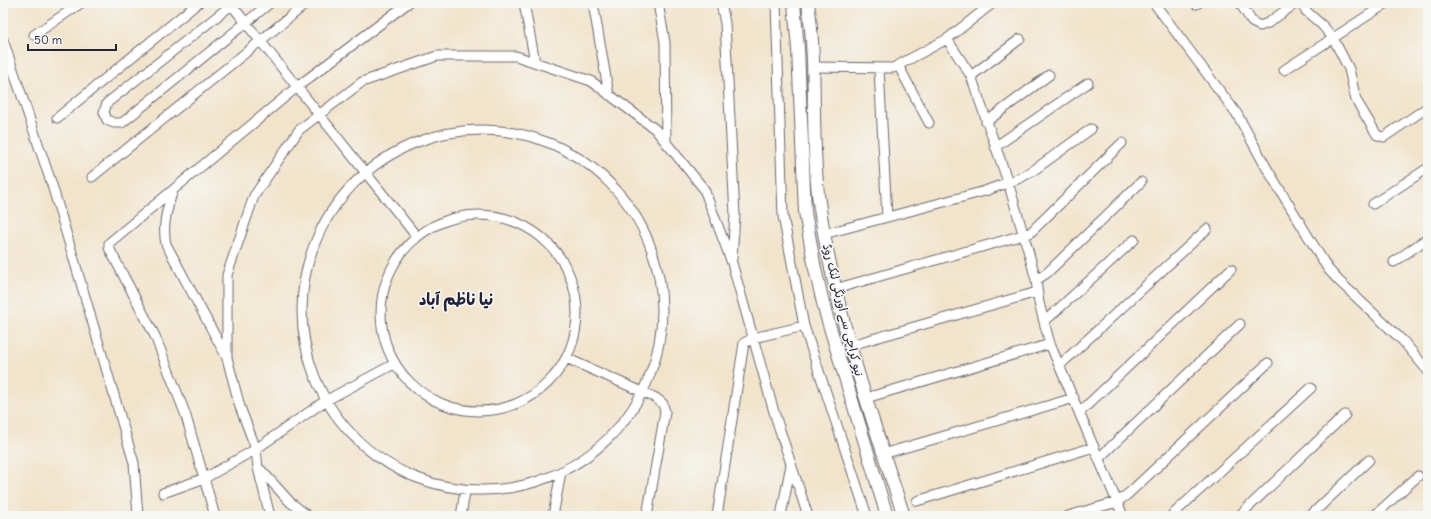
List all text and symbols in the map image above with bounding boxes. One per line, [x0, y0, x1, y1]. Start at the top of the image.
scale bar [28, 26, 116, 52]
text: 50 m [34, 32, 63, 47]
street label: نیو کراچی سے اورنگی لنک روڈ [818, 242, 867, 378]
district label: نیا ناظم آباد [419, 289, 493, 312]

